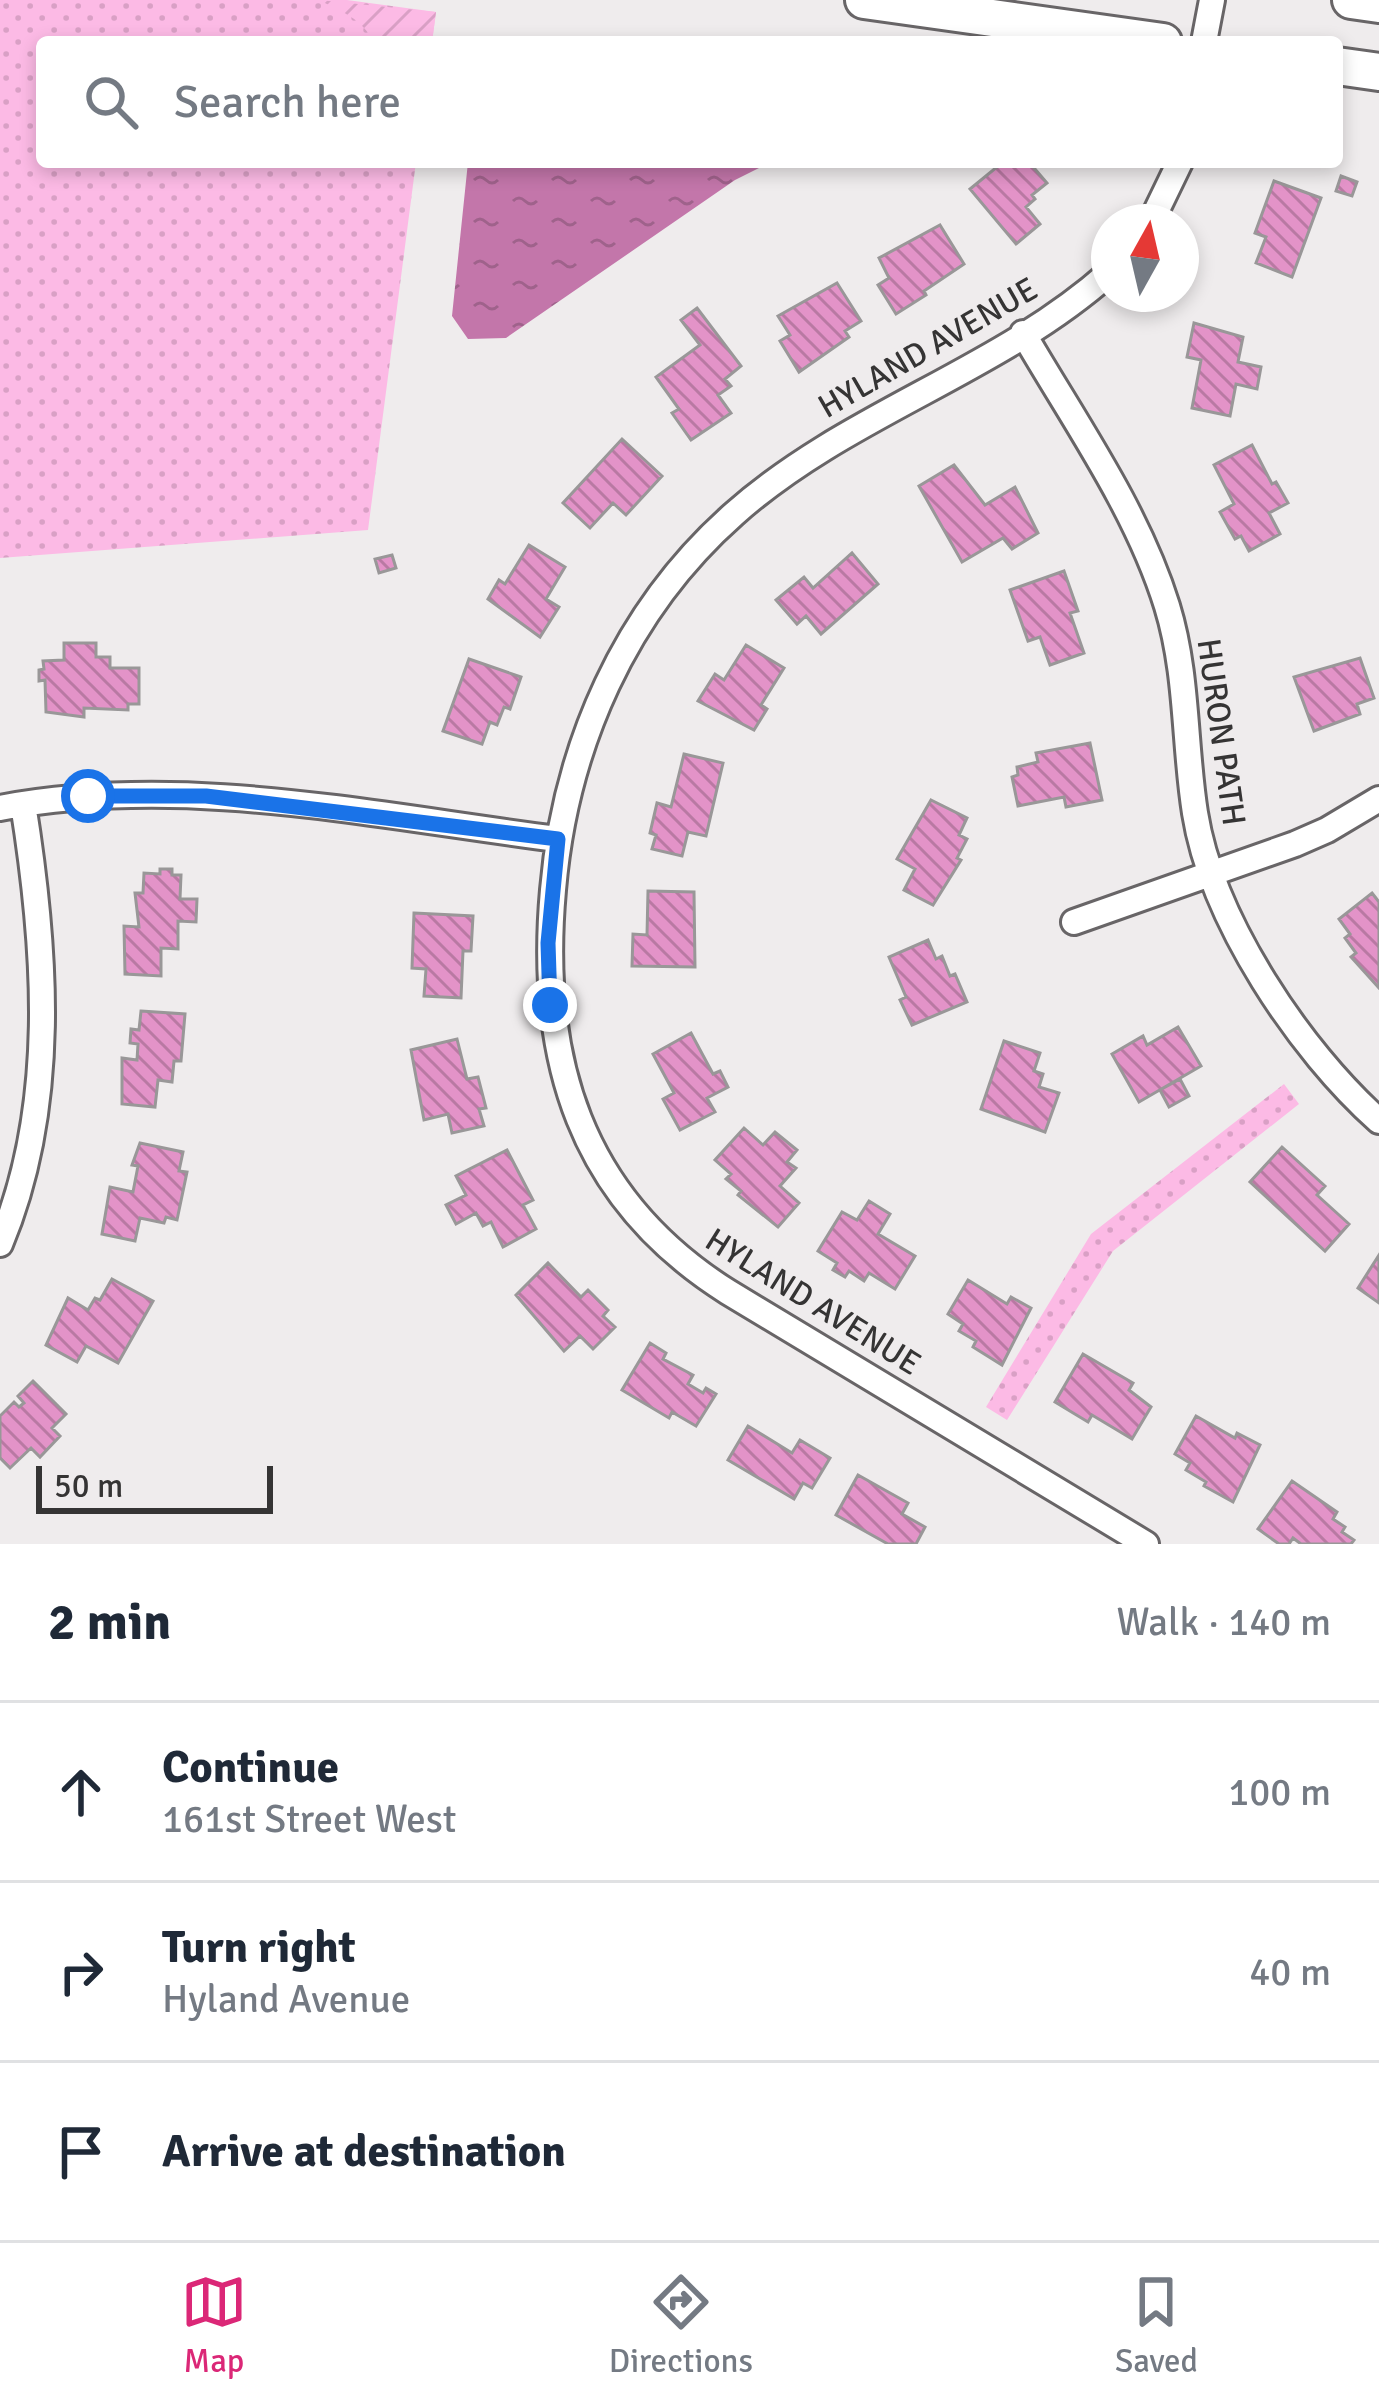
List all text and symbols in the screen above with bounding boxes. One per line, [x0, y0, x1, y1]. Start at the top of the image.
search box [36, 36, 1343, 168]
icon: search [78, 69, 144, 135]
text: Search here [174, 75, 401, 130]
north arrow [1091, 204, 1199, 312]
street label: HYLAND AVENUE [811, 269, 1045, 427]
street label: HURON PATH [1188, 636, 1254, 828]
route start [61, 769, 115, 823]
route end [523, 978, 577, 1032]
street label: HYLAND AVENUE [698, 1219, 928, 1385]
scale bar [36, 1460, 273, 1513]
text: 50 m [54, 1466, 123, 1507]
text: 2 min [48, 1591, 171, 1654]
text: Walk · 140 m [1117, 1598, 1331, 1646]
text: Continue [162, 1740, 339, 1795]
icon: ahead [48, 1759, 114, 1825]
text: 100 m [1228, 1768, 1331, 1816]
text: 161st Street West [162, 1795, 457, 1843]
text: Turn right [162, 1920, 356, 1975]
icon: right [48, 1939, 114, 2005]
text: 40 m [1249, 1948, 1331, 1996]
text: Hyland Avenue [162, 1975, 410, 2023]
icon: arrive [48, 2119, 114, 2185]
text: Arrive at destination [162, 2124, 566, 2179]
tab: Map [181, 2269, 247, 2382]
tab: Directions [609, 2269, 753, 2382]
tab: Saved [1115, 2269, 1198, 2382]

